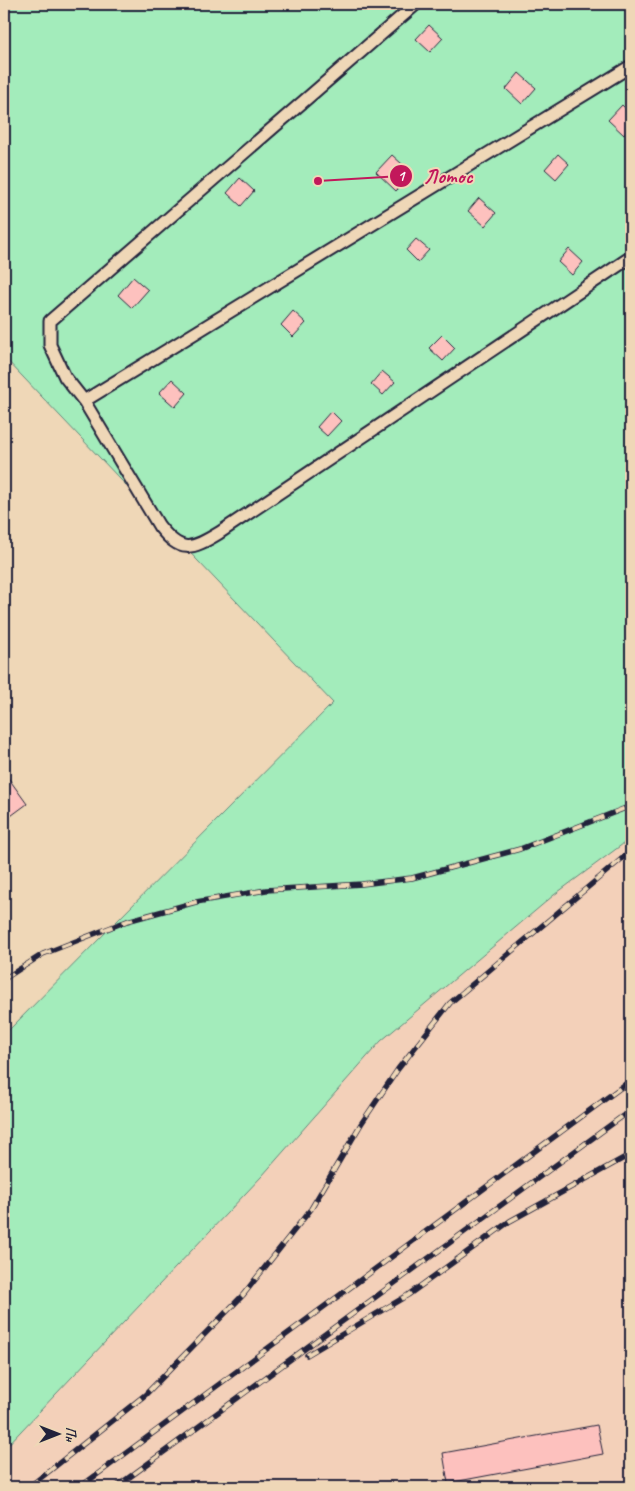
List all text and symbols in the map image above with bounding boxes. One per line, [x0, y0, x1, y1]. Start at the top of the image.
callout: Лотос [389, 158, 483, 194]
text: Лотос [423, 163, 473, 189]
text: 1 [398, 167, 407, 186]
north arrow [32, 1408, 82, 1458]
text: Пн [62, 1427, 79, 1442]

